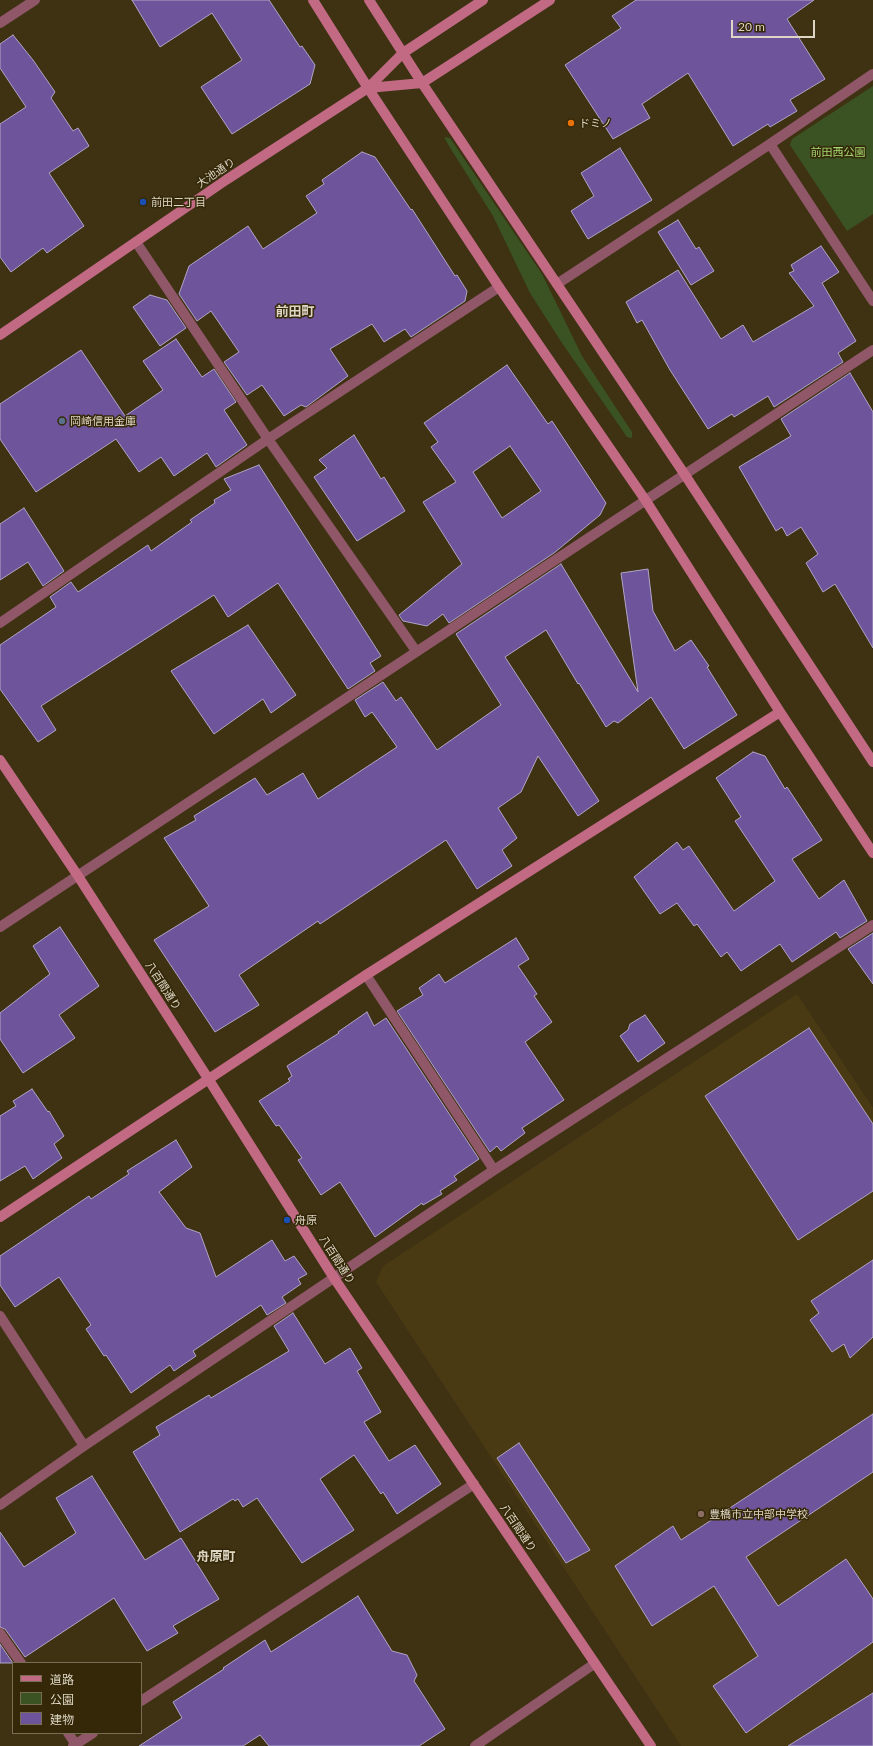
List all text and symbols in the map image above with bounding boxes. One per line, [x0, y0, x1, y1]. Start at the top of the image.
scale bar [733, 12, 817, 38]
text: 20 m [738, 19, 765, 34]
place label: ドミノ [579, 116, 612, 130]
marker: ドミノ [566, 118, 576, 128]
park label: 前田西公園 [811, 145, 865, 159]
street label: 大池通り [194, 155, 238, 191]
place label: 前田二丁目 [151, 195, 206, 209]
marker: 前田二丁目 [138, 197, 148, 207]
district label: 前田町 [276, 304, 314, 320]
place label: 岡崎信用金庫 [70, 414, 136, 428]
marker: 岡崎信用金庫 [57, 416, 67, 426]
street label: 八百間通り [142, 959, 184, 1013]
place label: 舟原 [295, 1213, 317, 1227]
marker: 舟原 [282, 1215, 292, 1225]
street label: 八百間通り [316, 1233, 358, 1287]
street label: 八百間通り [497, 1502, 539, 1554]
place label: 豊橋市立中部中学校 [709, 1507, 808, 1521]
marker: 豊橋市立中部中学校 [696, 1509, 706, 1519]
district label: 舟原町 [197, 1549, 235, 1565]
legend [12, 1662, 142, 1734]
text: 道路 [50, 1672, 74, 1687]
text: 公園 [50, 1692, 74, 1707]
text: 建物 [50, 1712, 74, 1727]

